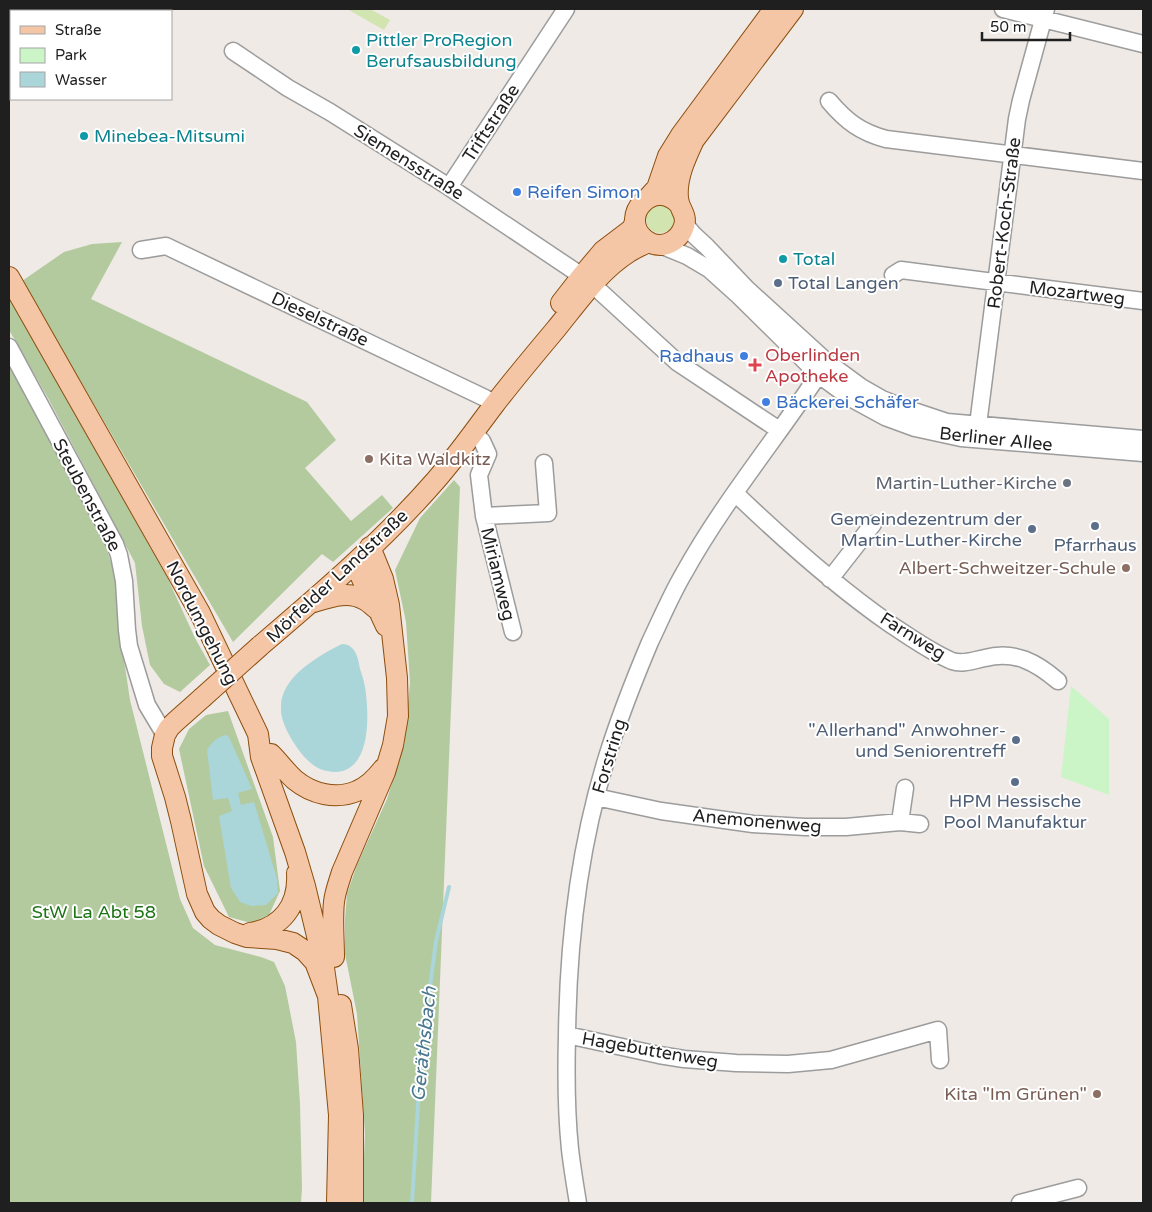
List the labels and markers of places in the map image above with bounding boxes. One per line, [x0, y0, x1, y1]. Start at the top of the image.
place label: Pittler ProRegion Berufsausbildung [366, 29, 517, 72]
marker: Pittler ProRegion Berufsausbildung [350, 44, 362, 56]
place label: Minebea-Mitsumi [94, 125, 245, 147]
marker: Minebea-Mitsumi [78, 130, 90, 142]
place label: Reifen Simon [527, 181, 641, 203]
marker: Reifen Simon [511, 186, 523, 198]
place label: Total [793, 248, 835, 270]
marker: Total [777, 253, 789, 265]
place label: Total Langen [788, 272, 899, 294]
marker: Total Langen [772, 277, 784, 289]
place label: Oberlinden Apotheke [765, 344, 860, 387]
place label: Radhaus [659, 345, 734, 367]
marker: Radhaus [738, 350, 750, 362]
marker: Oberlinden Apotheke [749, 359, 761, 371]
place label: Bäckerei Schäfer [776, 391, 919, 413]
marker: Bäckerei Schäfer [760, 396, 772, 408]
place label: Kita Waldkitz [379, 448, 491, 470]
marker: Kita Waldkitz [363, 453, 375, 465]
place label: Martin-Luther-Kirche [875, 472, 1057, 494]
marker: Martin-Luther-Kirche [1061, 477, 1073, 489]
place label: Gemeindezentrum der Martin-Luther-Kirche [830, 508, 1022, 551]
marker: Pfarrhaus [1089, 520, 1101, 532]
marker: Gemeindezentrum der Martin-Luther-Kirche [1026, 523, 1038, 535]
place label: Pfarrhaus [1053, 534, 1137, 556]
place label: Albert-Schweitzer-Schule [898, 557, 1116, 579]
marker: Albert-Schweitzer-Schule [1120, 562, 1132, 574]
place label: "Allerhand" Anwohner- und Seniorentreff [808, 719, 1006, 762]
marker: "Allerhand" Anwohner- und Seniorentreff [1010, 734, 1022, 746]
marker: HPM Hessische Pool Manufaktur [1009, 776, 1021, 788]
place label: HPM Hessische Pool Manufaktur [943, 790, 1087, 833]
place label: Kita "Im Grünen" [944, 1083, 1087, 1105]
marker: Kita "Im Grünen" [1091, 1088, 1103, 1100]

